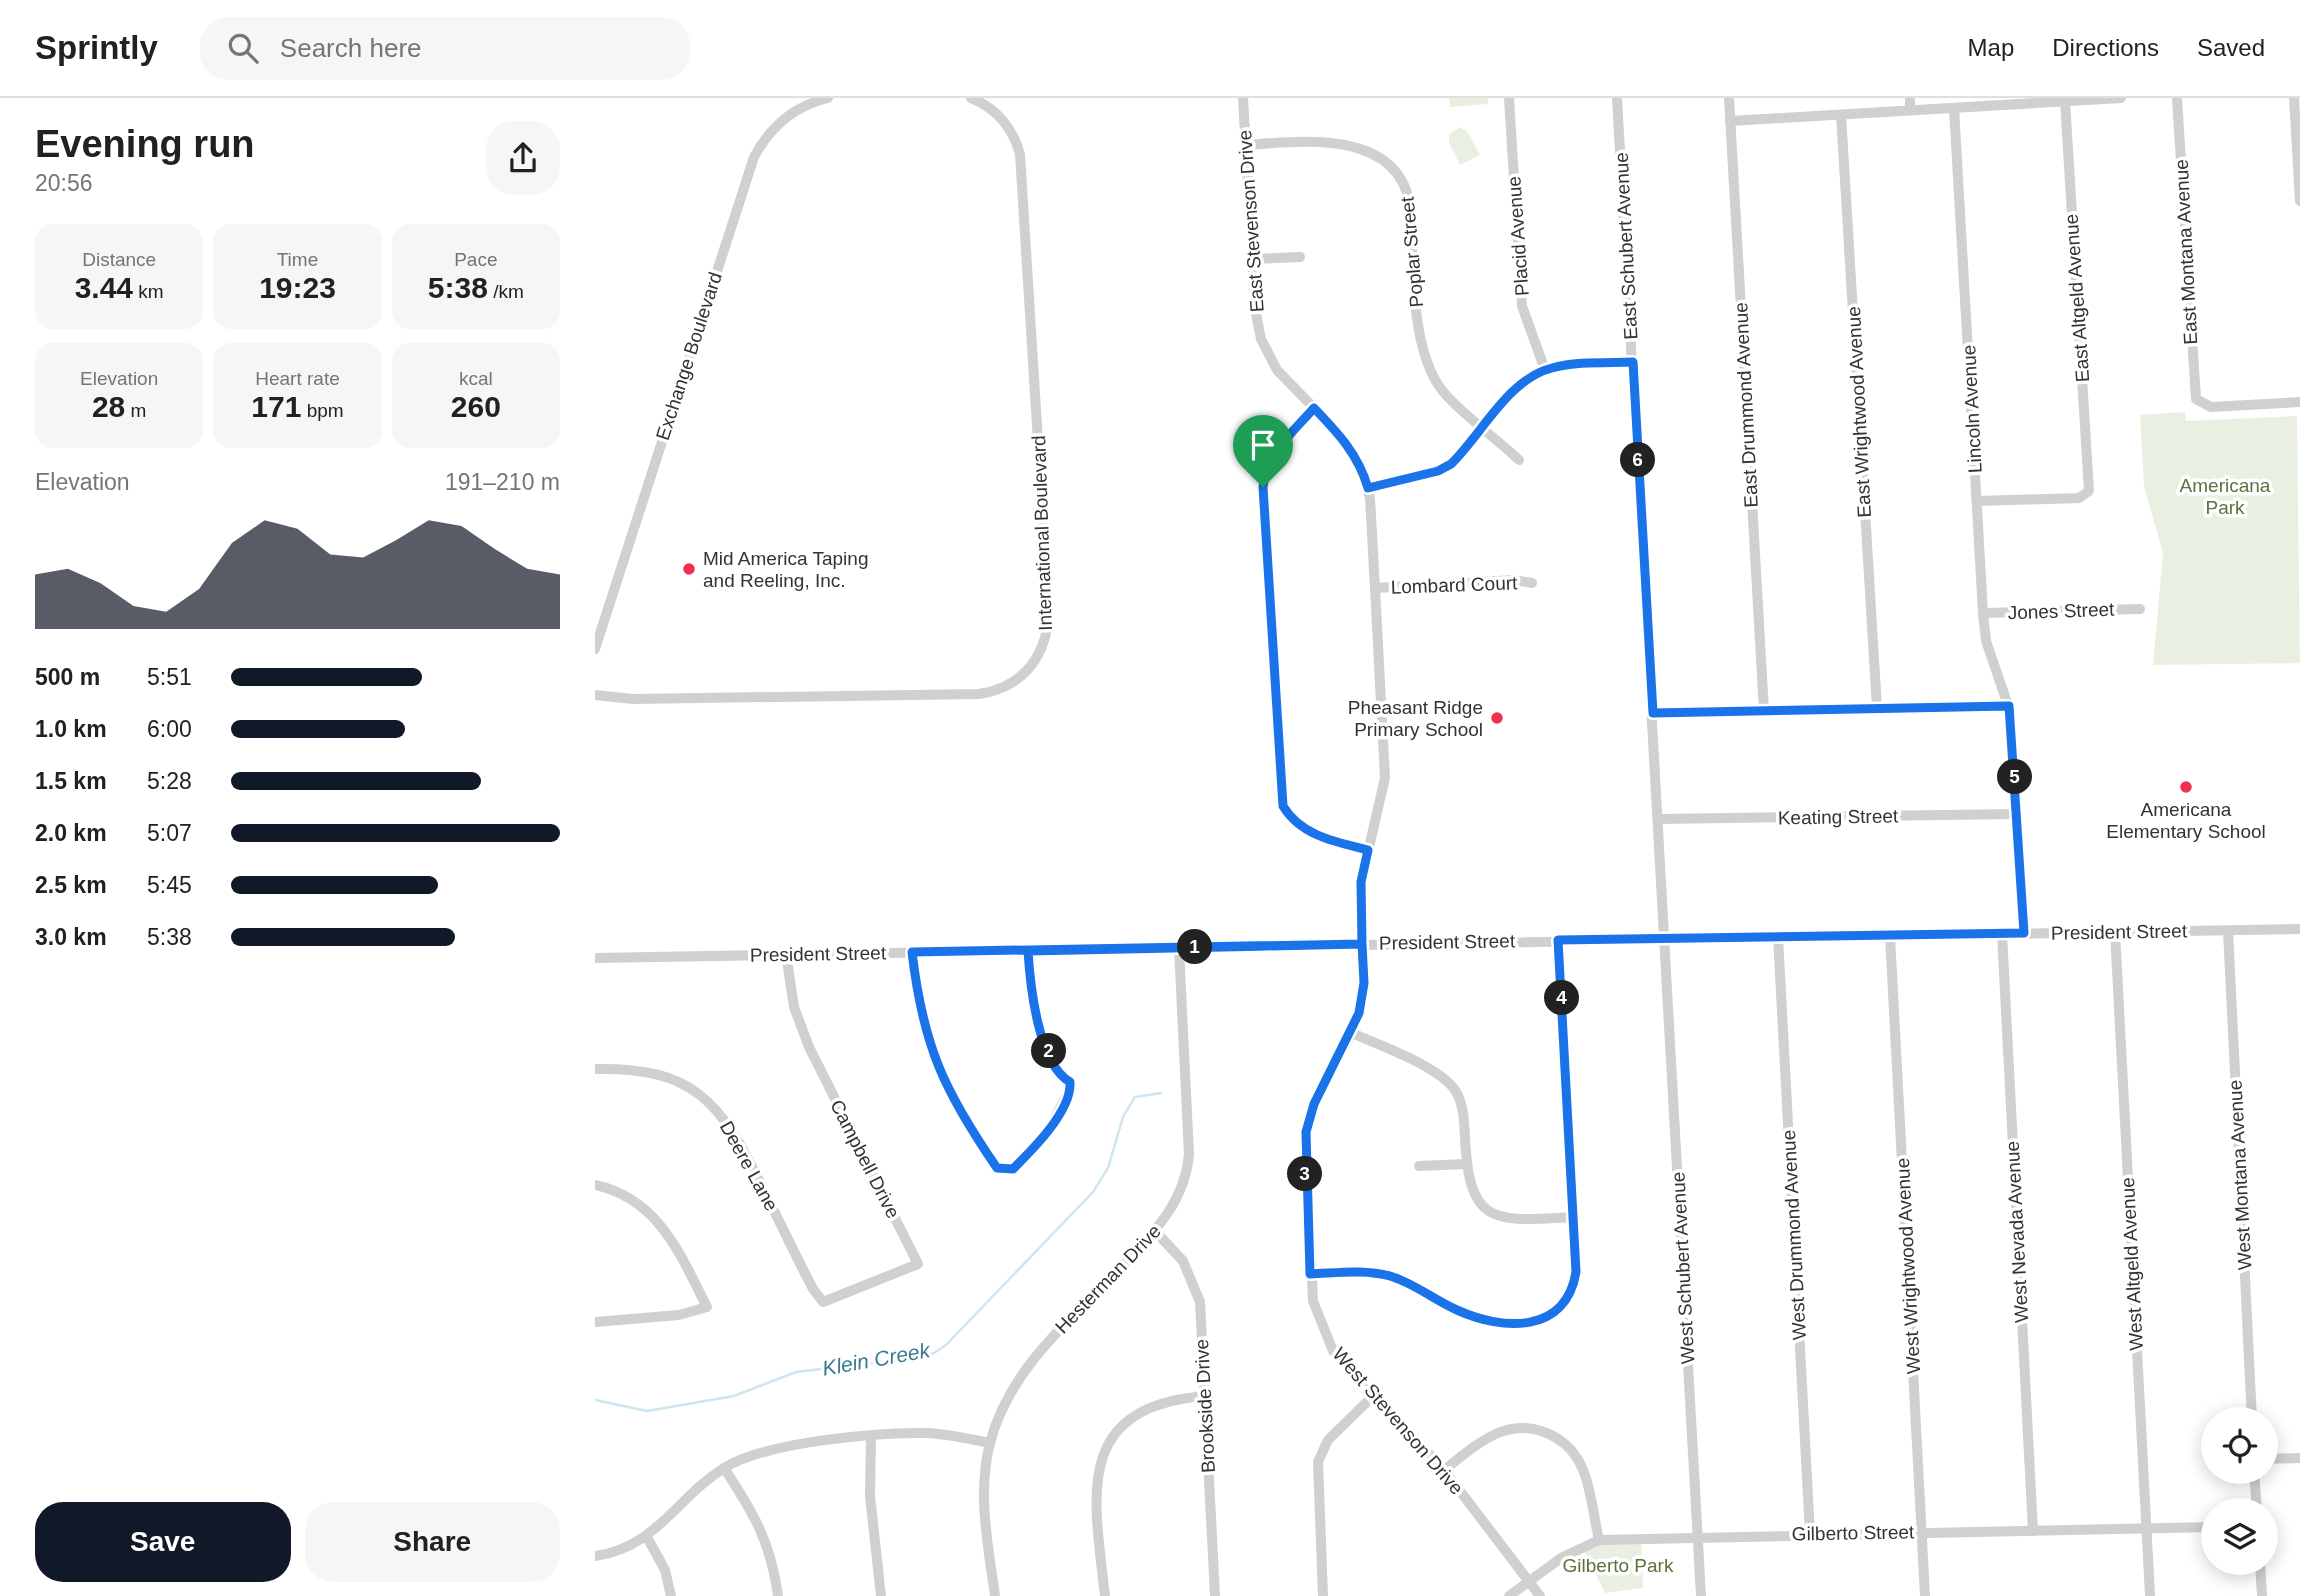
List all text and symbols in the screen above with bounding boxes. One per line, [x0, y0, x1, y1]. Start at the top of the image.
search box [200, 17, 690, 80]
text: Sprintly [35, 29, 158, 66]
icon: search [224, 29, 262, 67]
text: Search here [280, 33, 422, 63]
text: Map [1968, 34, 2014, 61]
text: Directions [2052, 34, 2159, 61]
text: Saved [2197, 34, 2265, 61]
button: share [486, 121, 560, 195]
text: Evening run [35, 123, 255, 165]
street label: East Stevenson Drive [1234, 129, 1268, 313]
street label: East Schubert Avenue [1611, 152, 1641, 340]
street label: East Montana Avenue [2171, 159, 2201, 345]
text: 20:56 [35, 170, 93, 196]
street label: Placid Avenue [1503, 175, 1533, 297]
street label: Poplar Street [1397, 195, 1427, 308]
street label: East Altgeld Avenue [2061, 213, 2093, 383]
text: Distance [82, 249, 156, 270]
text: Time [277, 249, 318, 270]
text: Pace [454, 249, 497, 270]
street label: Exchange Boulevard [652, 269, 726, 443]
text: 3.44 [75, 271, 133, 304]
text: 19:23 [259, 271, 336, 304]
text: 5:38 [428, 271, 488, 304]
text: km [133, 281, 164, 302]
text: /km [488, 281, 524, 302]
street label: East Drummond Avenue [1730, 302, 1762, 508]
street label: East Wrightwood Avenue [1843, 306, 1875, 518]
street label: Lincoln Avenue [1958, 344, 1986, 474]
text: Elevation [80, 368, 158, 389]
text: Heart rate [255, 368, 340, 389]
text: kcal [459, 368, 493, 389]
text: 28 [92, 390, 125, 423]
text: 171 [251, 390, 301, 423]
text: 260 [451, 390, 501, 423]
text: m [125, 400, 146, 421]
text: bpm [301, 400, 344, 421]
pin [1233, 415, 1293, 487]
icon: arrive [1244, 426, 1282, 464]
street label: International Boulevard [1028, 435, 1056, 631]
pin: 6 [1621, 442, 1655, 478]
text: 6 [1632, 449, 1643, 470]
text: Elevation [35, 469, 130, 495]
text: 191–210 m [445, 469, 560, 495]
park label: Americana Park [2180, 475, 2271, 518]
place label: Mid America Taping and Reeling, Inc. [703, 548, 868, 591]
marker: Mid America Taping and Reeling, Inc. [681, 561, 697, 577]
street label: Lombard Court [1390, 572, 1518, 598]
street label: Jones Street [2007, 599, 2115, 623]
text: 500 m [35, 664, 100, 690]
text: 5:51 [147, 664, 192, 690]
place label: Pheasant Ridge Primary School [1348, 697, 1483, 740]
marker: Pheasant Ridge Primary School [1489, 710, 1505, 726]
text: 1.0 km [35, 716, 107, 742]
text: 6:00 [147, 716, 192, 742]
pin: 5 [1997, 760, 2033, 794]
text: 5 [2009, 766, 2020, 787]
text: 1.5 km [35, 768, 107, 794]
text: 5:28 [147, 768, 192, 794]
marker: Americana Elementary School [2178, 779, 2194, 795]
place label: Americana Elementary School [2106, 799, 2266, 842]
street label: Keating Street [1778, 805, 1899, 829]
text: 2.0 km [35, 820, 107, 846]
text: 5:07 [147, 820, 192, 846]
text: 2.5 km [35, 872, 107, 898]
text: 5:45 [147, 872, 192, 898]
street label: President Street [2051, 920, 2188, 944]
text: 3.0 km [35, 924, 107, 950]
text: 5:38 [147, 924, 192, 950]
pin: 1 [1177, 930, 1213, 964]
street label: President Street [1379, 930, 1516, 954]
text: 1 [1189, 936, 1200, 957]
street label: President Street [750, 942, 887, 966]
pin: 4 [1545, 981, 1579, 1016]
text: 4 [1556, 987, 1567, 1008]
pin: 2 [1031, 1034, 1067, 1068]
text: 2 [1043, 1040, 1054, 1061]
street label: West Montana Avenue [2225, 1079, 2255, 1271]
street label: Campbell Drive [826, 1096, 904, 1222]
street label: Deere Lane [716, 1117, 782, 1215]
street label: West Drummond Avenue [1778, 1129, 1810, 1341]
street label: West Nevada Avenue [2002, 1141, 2032, 1323]
pin: 3 [1287, 1156, 1323, 1192]
street label: West Wrightwood Avenue [1892, 1157, 1924, 1375]
text: 3 [1299, 1163, 1310, 1184]
street label: West Schubert Avenue [1667, 1171, 1699, 1365]
street label: West Altgeld Avenue [2117, 1177, 2147, 1351]
street label: Hesterman Drive [1051, 1220, 1165, 1338]
water label: Klein Creek [821, 1338, 933, 1380]
street label: Brookside Drive [1191, 1338, 1219, 1474]
street label: West Stevenson Drive [1329, 1343, 1467, 1499]
map controls [2201, 1407, 2278, 1575]
button: locate [2201, 1407, 2278, 1484]
button: layers [2201, 1498, 2278, 1575]
button: Save [35, 1502, 291, 1582]
button: Share [305, 1502, 560, 1582]
street label: Gilberto Street [1792, 1521, 1915, 1545]
park label: Gilberto Park [1563, 1555, 1674, 1576]

